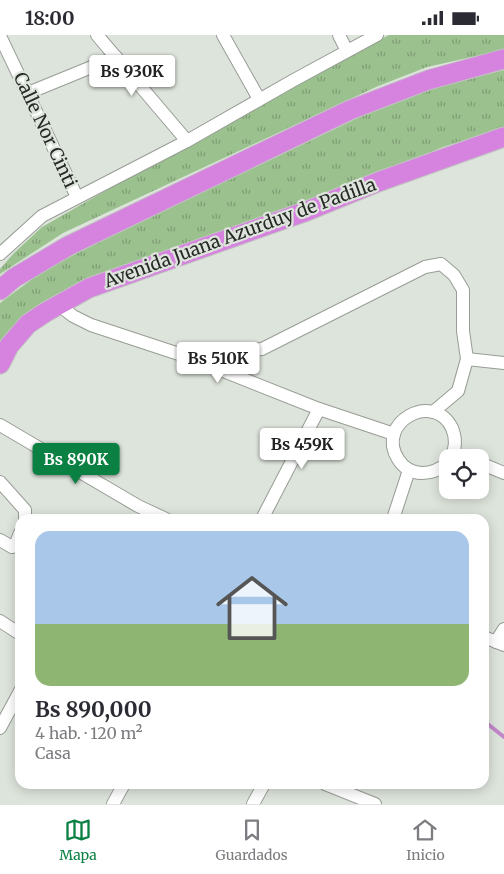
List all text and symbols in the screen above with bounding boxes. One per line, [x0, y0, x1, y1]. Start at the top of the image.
text: 18:00 [25, 6, 75, 30]
pin: Bs 930K [86, 55, 178, 97]
text: Bs 930K [100, 61, 164, 81]
street label: Calle Nor Cinti [9, 68, 82, 191]
street label: Avenida Juana Azurduy de Padilla [100, 172, 379, 293]
pin: Bs 510K [172, 341, 264, 384]
text: Bs 510K [188, 348, 248, 368]
pin: Bs 459K [256, 427, 348, 470]
text: Bs 459K [271, 434, 333, 454]
pin: Bs 890K [30, 443, 122, 485]
text: Bs 890K [44, 449, 108, 469]
map controls [439, 449, 489, 499]
button: locate [439, 449, 489, 499]
icon: home [207, 563, 297, 653]
text: Bs 890,000 [35, 696, 152, 723]
text: 4 hab. · 120 m² [35, 723, 143, 743]
text: Casa [35, 743, 71, 763]
tab: Mapa [59, 816, 97, 864]
tab: Guardados [216, 816, 288, 864]
tab: Inicio [406, 816, 445, 864]

